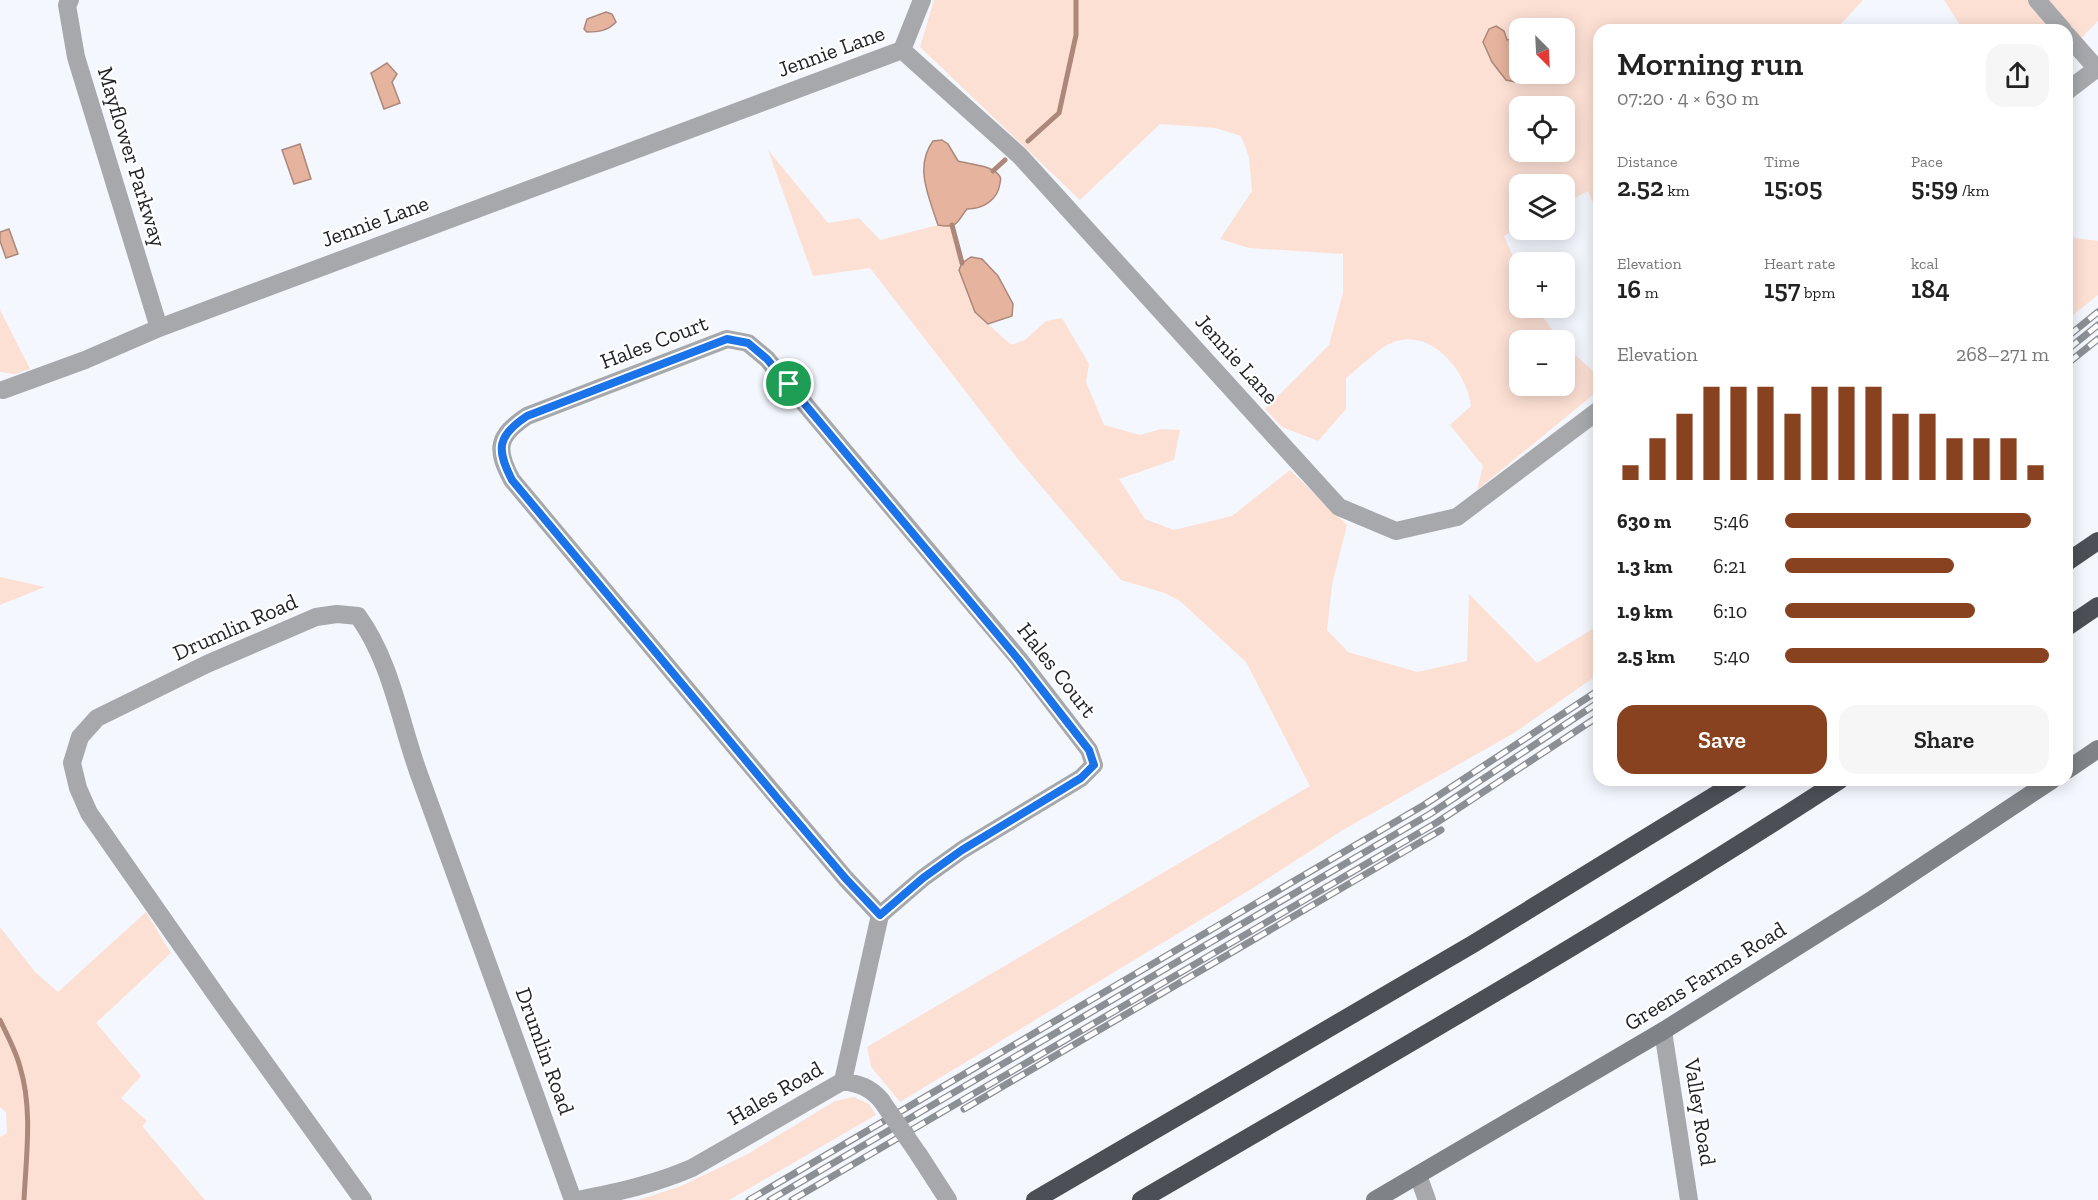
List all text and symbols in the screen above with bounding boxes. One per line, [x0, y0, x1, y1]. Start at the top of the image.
north arrow [1509, 18, 1575, 84]
map controls [1509, 18, 1575, 396]
street label: Jennie Lane [774, 19, 888, 83]
text: Morning run [1617, 44, 1803, 83]
button: share [1986, 44, 2049, 107]
street label: Mayflower Parkway [92, 64, 172, 251]
text: 07:20 · 4 × 630 m [1617, 86, 1759, 110]
button: locate [1509, 96, 1575, 162]
text: Distance [1617, 152, 1678, 171]
text: Time [1764, 152, 1800, 171]
text: Pace [1911, 152, 1943, 171]
text: 2.52 [1617, 171, 1664, 203]
text: 15:05 [1764, 171, 1822, 203]
text: 5:59 [1911, 171, 1958, 203]
button: layers [1509, 174, 1575, 240]
text: km [1664, 181, 1690, 200]
text: /km [1958, 181, 1989, 200]
street label: Jennie Lane [318, 189, 432, 253]
button: + [1509, 252, 1575, 318]
text: Elevation [1617, 254, 1682, 273]
text: Heart rate [1764, 254, 1835, 273]
text: kcal [1911, 254, 1938, 273]
text: 16 [1617, 273, 1641, 305]
text: 157 [1764, 273, 1800, 305]
text: 184 [1911, 273, 1950, 305]
text: m [1641, 283, 1659, 302]
text: bpm [1800, 283, 1835, 302]
street label: Jennie Lane [1189, 308, 1285, 410]
street label: Hales Court [596, 309, 712, 375]
button: − [1509, 330, 1575, 396]
text: Elevation [1617, 342, 1698, 366]
text: 268–271 m [1956, 342, 2049, 366]
pin [763, 358, 814, 409]
icon: arrive [772, 367, 805, 400]
text: 630 m [1617, 509, 1671, 533]
text: 5:46 [1713, 509, 1749, 533]
text: 1.3 km [1617, 554, 1673, 578]
text: 6:21 [1713, 554, 1746, 578]
street label: Drumlin Road [169, 588, 301, 666]
text: 1.9 km [1617, 599, 1673, 623]
text: 6:10 [1713, 599, 1747, 623]
street label: Hales Court [1012, 617, 1103, 724]
text: 2.5 km [1617, 644, 1675, 668]
text: 5:40 [1713, 644, 1750, 668]
button: Save [1617, 705, 1827, 774]
button: Share [1839, 705, 2049, 774]
street label: Greens Farms Road [1619, 915, 1791, 1037]
street label: Drumlin Road [510, 984, 580, 1118]
street label: Hales Road [723, 1055, 827, 1131]
street label: Valley Road [1678, 1055, 1722, 1168]

